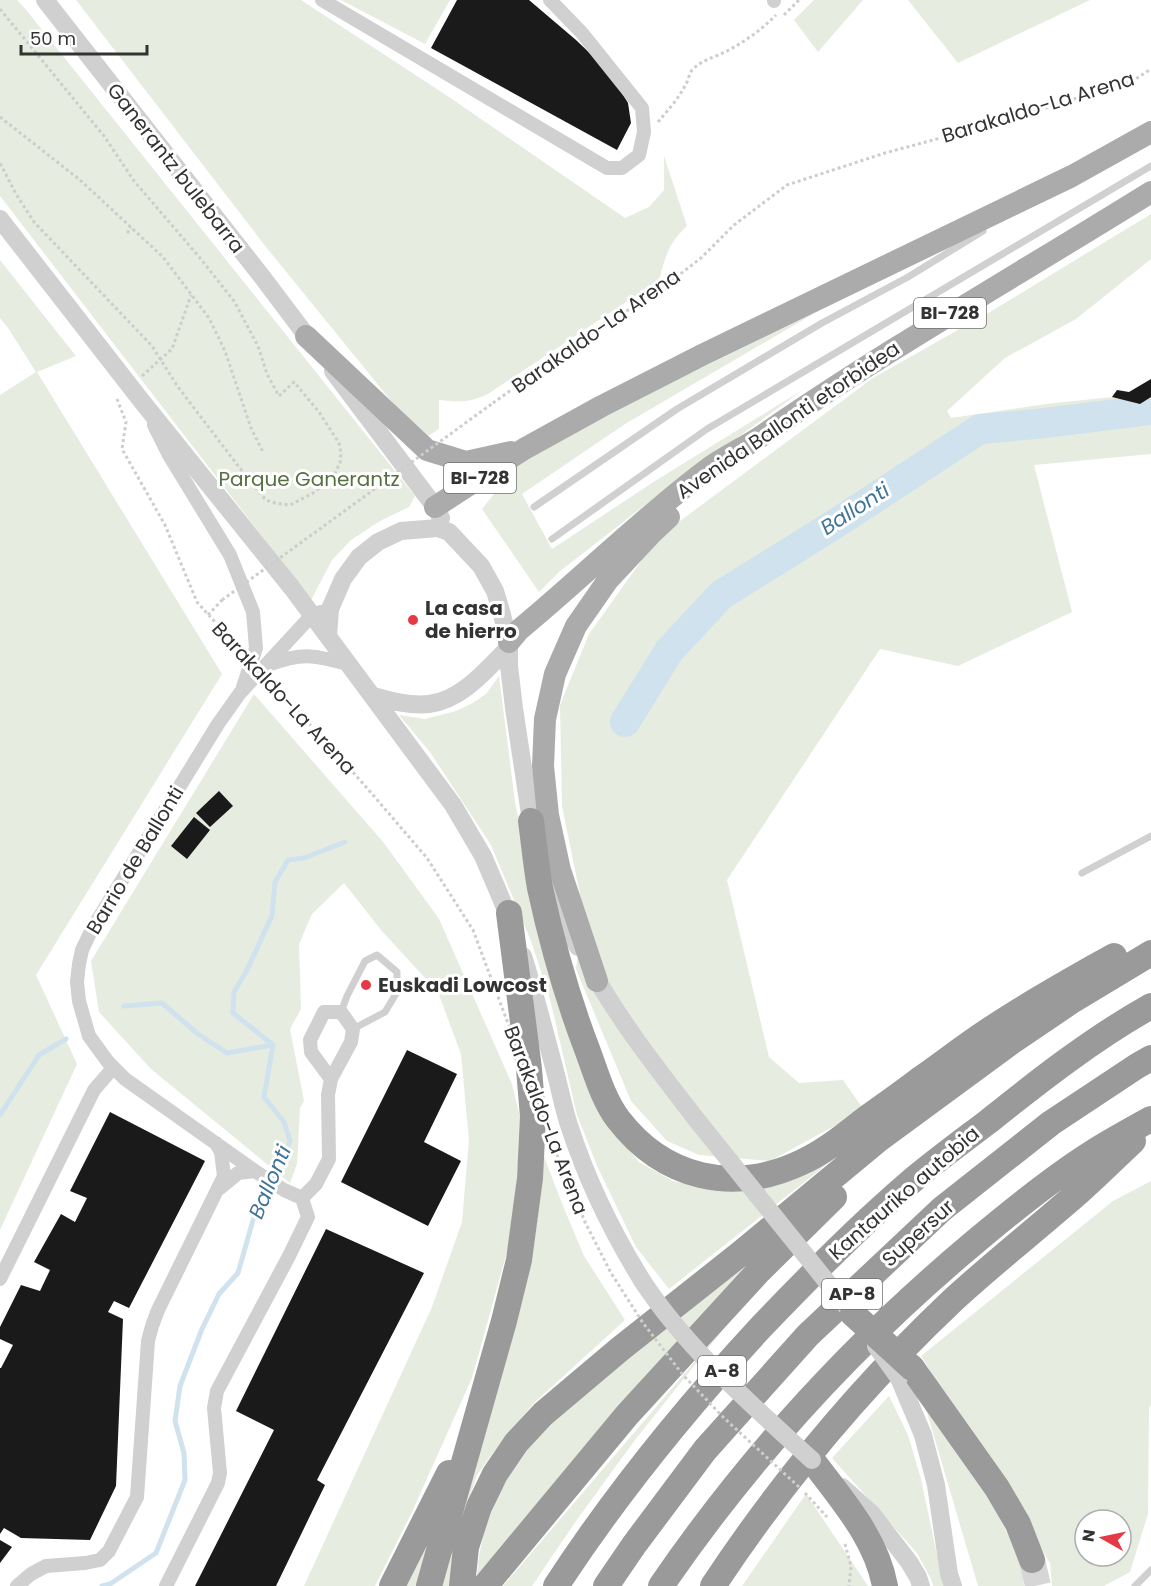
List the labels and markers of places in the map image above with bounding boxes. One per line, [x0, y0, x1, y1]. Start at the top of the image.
place label: La casa de hierro [425, 594, 517, 645]
marker: La casa de hierro [406, 613, 420, 627]
place label: Euskadi Lowcost [378, 971, 547, 999]
marker: Euskadi Lowcost [359, 978, 373, 992]

